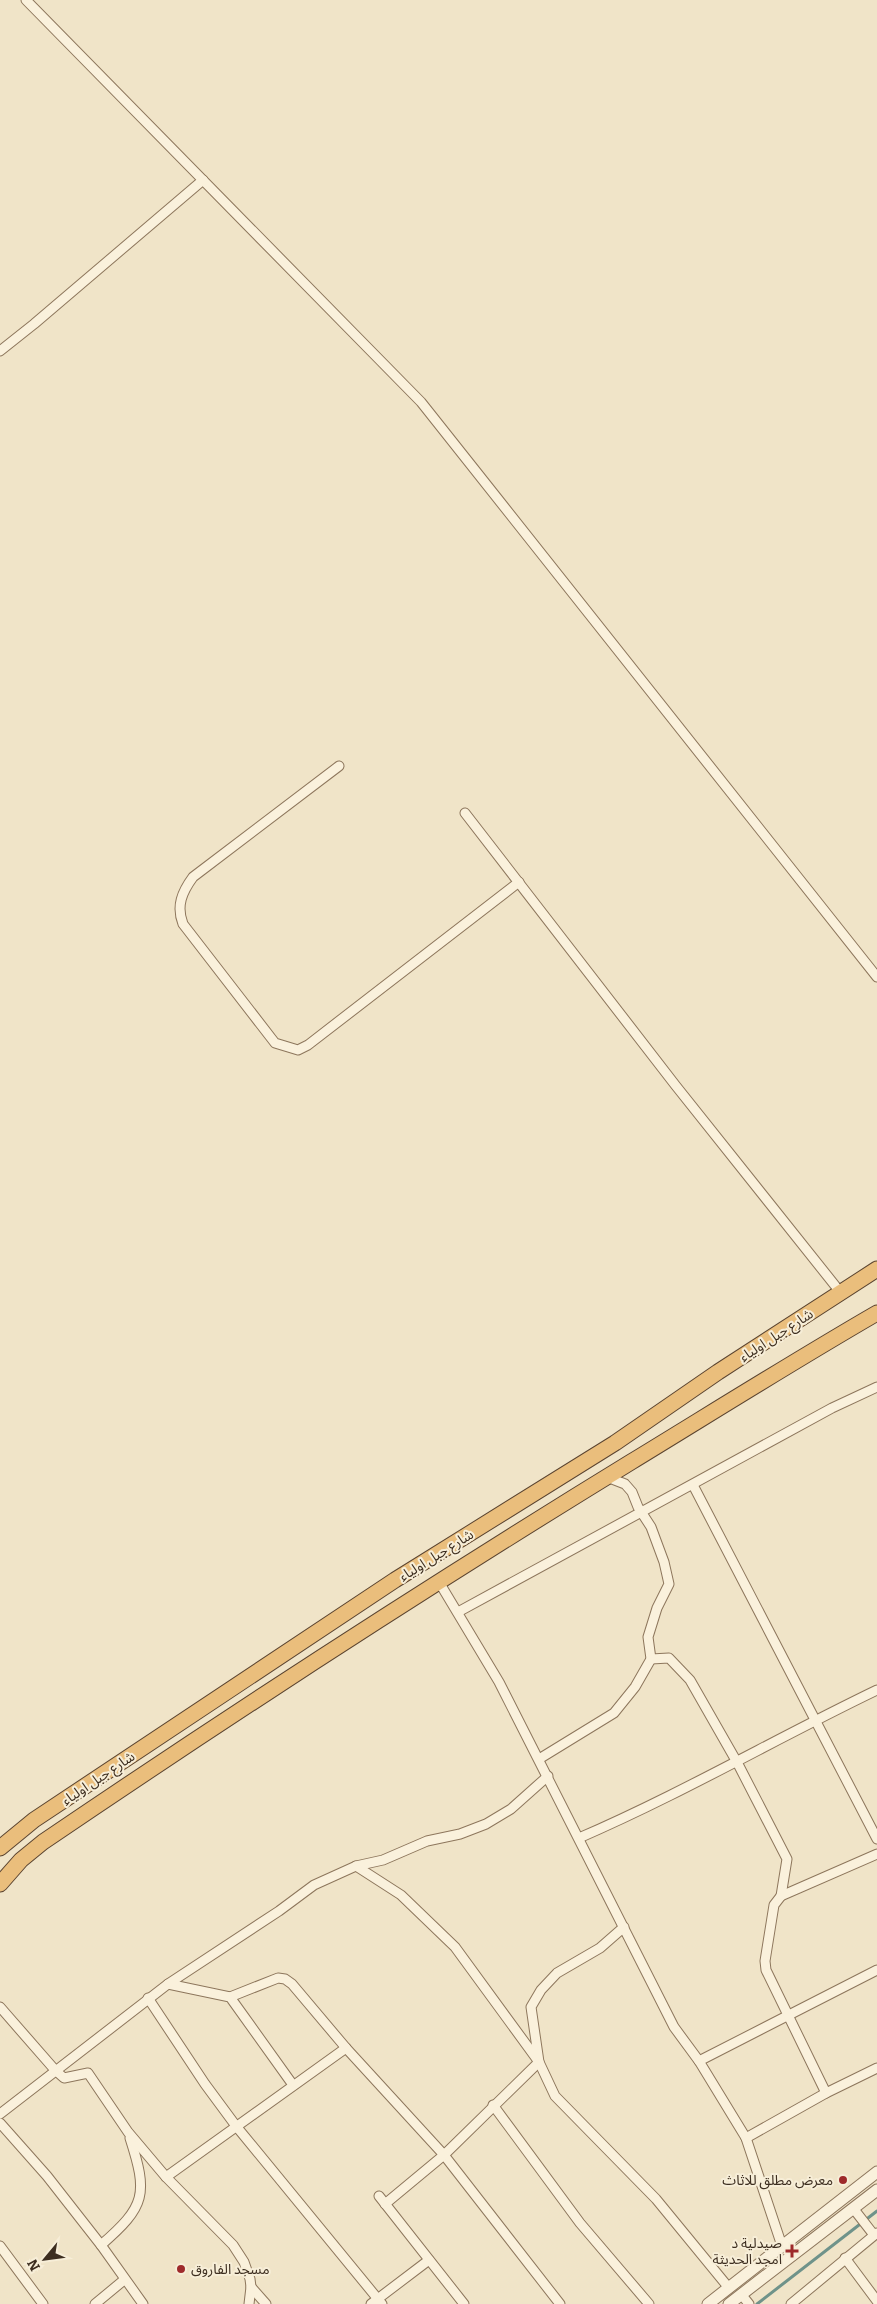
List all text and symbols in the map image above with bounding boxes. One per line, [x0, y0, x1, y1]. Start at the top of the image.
street label: شارع جبل اولياء [736, 1305, 817, 1367]
street label: شارع جبل اولياء [396, 1526, 478, 1587]
street label: شارع جبل اولياء [59, 1748, 139, 1811]
place label: معرض مطلق للاثاث [722, 2172, 833, 2190]
marker: معرض مطلق للاثاث [837, 2174, 849, 2186]
north arrow [20, 2234, 70, 2284]
place label: صيدلية د امجد الحديثة [713, 2235, 782, 2268]
marker: صيدلية د امجد الحديثة [786, 2245, 798, 2257]
text: N [24, 2256, 44, 2274]
place label: مسجد الفاروق [191, 2261, 270, 2278]
marker: مسجد الفاروق [175, 2263, 187, 2275]

